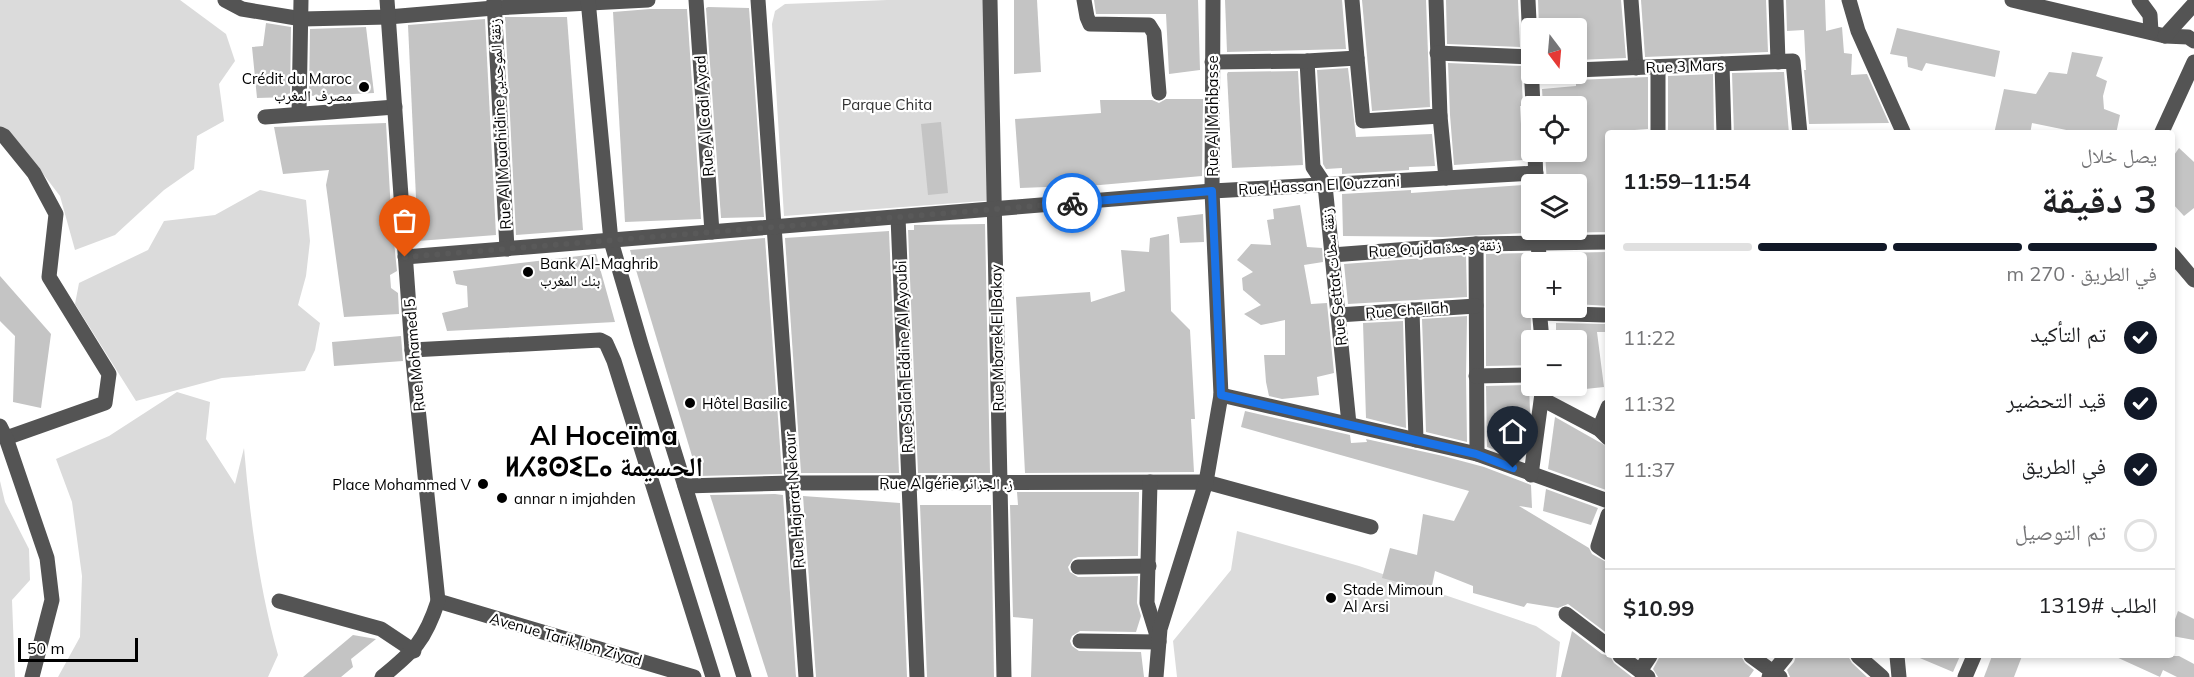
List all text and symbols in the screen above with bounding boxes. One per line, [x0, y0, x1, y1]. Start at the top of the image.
street label: Rue Al Mouahidine زنقة الموحدين [485, 18, 516, 230]
north arrow [1521, 18, 1587, 84]
map controls [1521, 18, 1587, 396]
street label: Rue Al Cadi Ayad [690, 55, 718, 177]
street label: Rue Al Mahbasse [1203, 55, 1222, 177]
street label: Rue 3 Mars [1645, 55, 1725, 77]
place label: Crédit du Maroc مصرف المغرب [242, 69, 352, 105]
marker: Crédit du Maroc مصرف المغرب [357, 80, 371, 94]
park label: Parque Chita [842, 95, 932, 114]
button: locate [1521, 96, 1587, 162]
text: يصل خلال [2081, 143, 2157, 168]
text: 11:54–11:59 [1623, 167, 1751, 195]
street label: Rue Hassan El Ouzzani [1238, 171, 1400, 199]
courier [1042, 173, 1102, 233]
button: layers [1521, 174, 1587, 240]
text: 3 دقيقة [2041, 174, 2157, 223]
icon: bike [1056, 187, 1089, 220]
pin [379, 195, 430, 257]
icon: bag [388, 204, 421, 237]
street label: Rue Settat زنقة سطات [1317, 207, 1351, 347]
street label: Rue Oujda زنقة وجدة [1368, 235, 1502, 261]
button: + [1521, 252, 1587, 318]
place label: Bank Al-Maghrib بنك المغرب [540, 254, 658, 290]
street label: Rue Salah Eddine Al Ayoubi [891, 260, 917, 454]
text: في الطريق · 270 m [2006, 261, 2157, 286]
street label: Rue Mbarek El Bakay [986, 264, 1008, 412]
marker: Bank Al-Maghrib بنك المغرب [521, 265, 535, 279]
street label: Rue Mohamed 5 [400, 298, 428, 412]
street label: Rue Chellah [1365, 298, 1449, 322]
text: تم التأكيد [2030, 320, 2106, 348]
icon: check [2124, 321, 2157, 354]
text: 11:22 [1623, 325, 1676, 350]
button: − [1521, 330, 1587, 396]
text: قيد التحضير [2006, 386, 2106, 414]
icon: check [2124, 387, 2157, 420]
text: 11:32 [1623, 391, 1676, 416]
place label: Hôtel Basilic [702, 394, 788, 413]
marker: Hôtel Basilic [683, 396, 697, 410]
pin [1487, 406, 1538, 468]
icon: home [1496, 415, 1529, 448]
district label: Al Hoceïma ⵍⵃⵓⵙⵉⵎⴰ الحسيمة [505, 418, 703, 483]
street label: Rue Hajarat Nekour [780, 430, 808, 569]
text: في الطريق [2022, 452, 2106, 480]
icon: check [2124, 453, 2157, 486]
text: 11:37 [1623, 457, 1676, 482]
street label: Rue Algérie ز. الجزائر [879, 474, 1013, 493]
place label: Place Mohammed V [332, 475, 472, 494]
marker: Place Mohammed V [476, 477, 490, 491]
place label: annar n imjahden [514, 489, 636, 508]
marker: annar n imjahden [495, 491, 509, 505]
text: تم التوصيل [2015, 518, 2106, 546]
place label: Stade Mimoun Al Arsi [1343, 580, 1443, 616]
marker: Stade Mimoun Al Arsi [1324, 591, 1338, 605]
text: الطلب #1319 [2038, 591, 2157, 619]
text: $10.99 [1623, 594, 1694, 622]
street label: Avenue Tarik Ibn Ziyad [488, 608, 644, 670]
scale bar [18, 635, 138, 662]
text: 50 m [27, 638, 64, 658]

